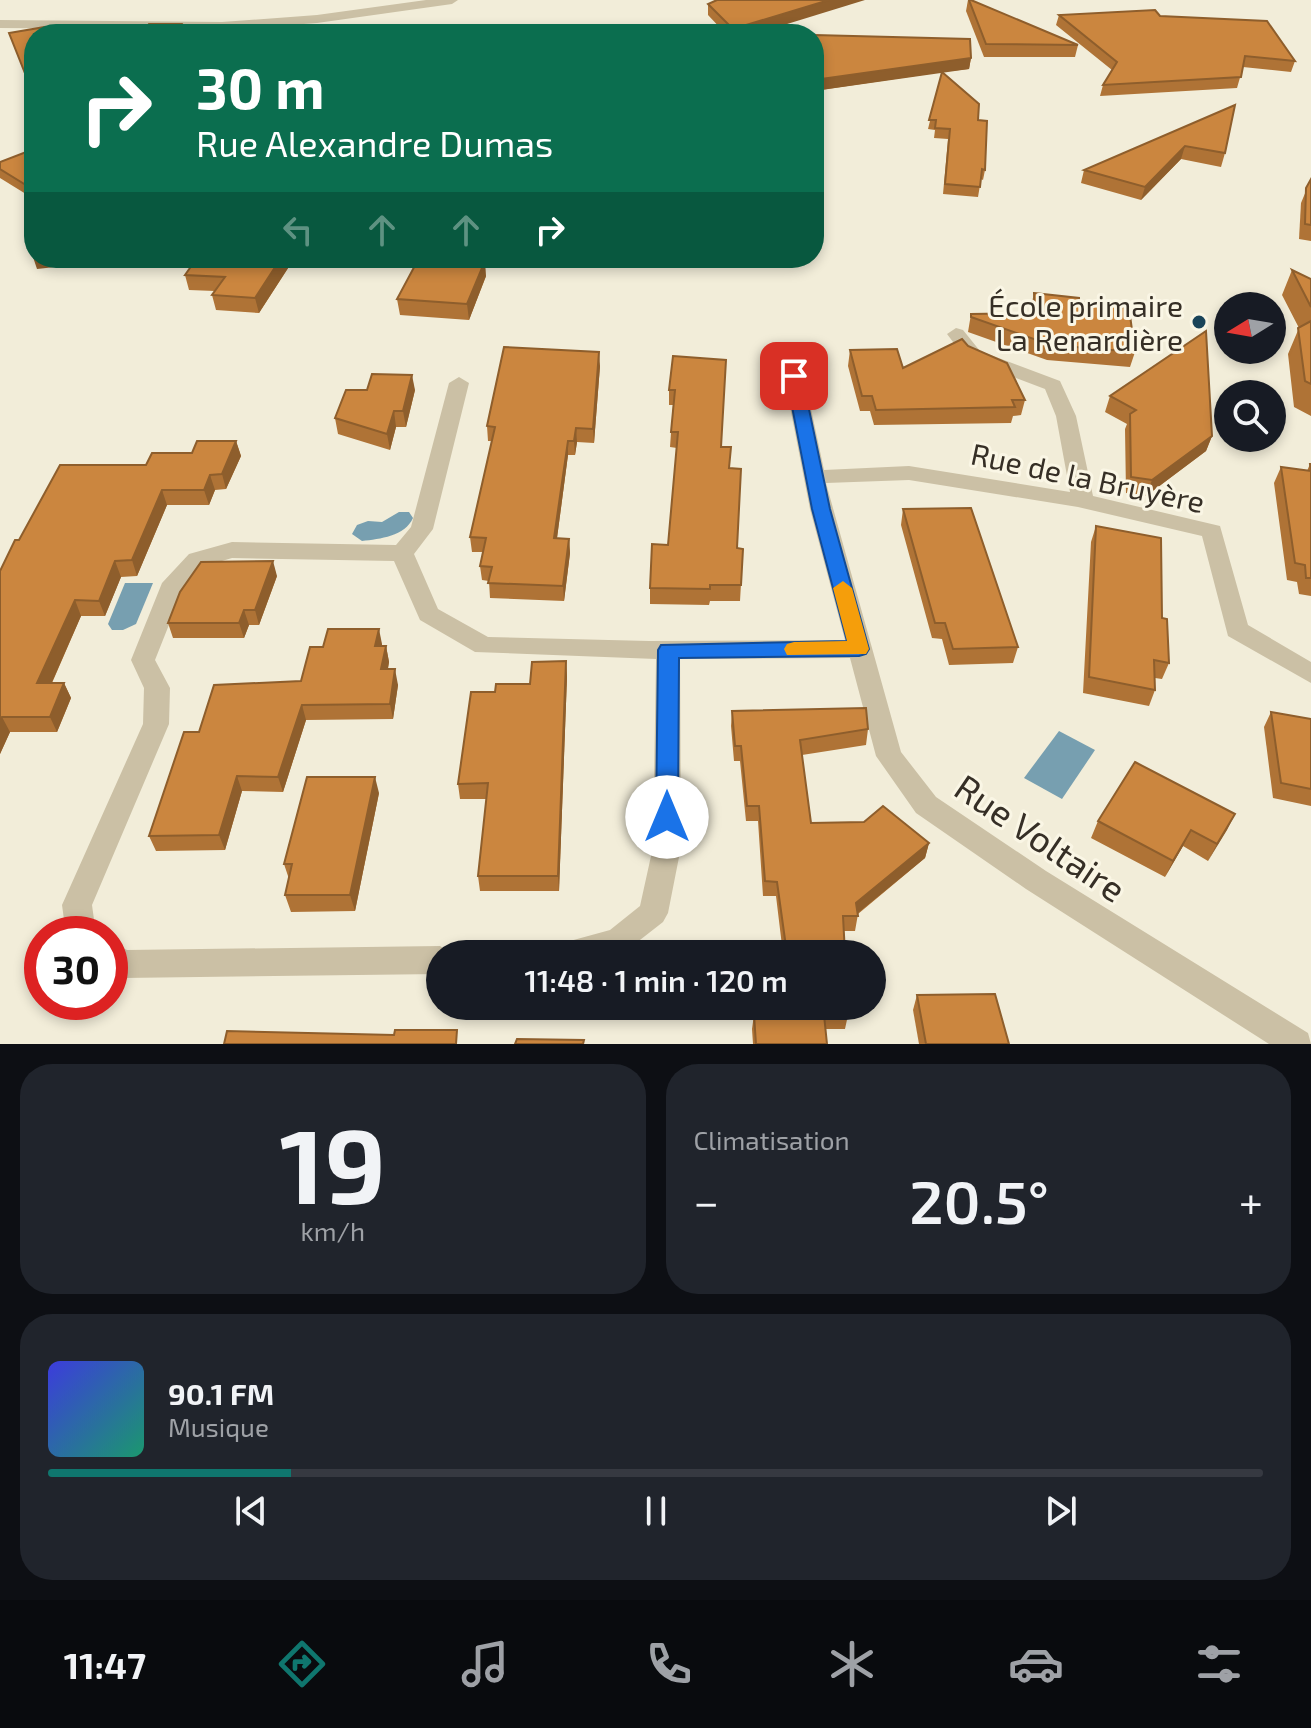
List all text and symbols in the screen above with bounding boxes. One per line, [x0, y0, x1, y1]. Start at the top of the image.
text: 30 m [196, 53, 325, 120]
icon: right [64, 56, 168, 160]
text: Rue Alexandre Dumas [196, 121, 553, 164]
icon: left [276, 208, 320, 252]
icon: ahead [360, 208, 404, 252]
icon: ahead [444, 208, 488, 252]
icon: right [528, 208, 572, 252]
place label: École primaire La Renardière [988, 287, 1183, 357]
north arrow [1214, 292, 1286, 364]
map controls [1214, 292, 1286, 452]
marker: École primaire La Renardière [1190, 313, 1208, 331]
pin [760, 342, 828, 410]
icon: arrive [772, 354, 816, 398]
button: search [1214, 380, 1286, 452]
street label: Rue de la Bruyère [968, 435, 1208, 519]
street label: Rue Voltaire [948, 764, 1134, 910]
position arrow [625, 775, 709, 859]
speed limit sign: 30 [24, 916, 128, 1020]
text: 11:48 · 1 min · 120 m [524, 962, 788, 998]
text: 19 [280, 1100, 386, 1225]
text: Climatisation [694, 1124, 850, 1155]
text: 20.5° [909, 1164, 1049, 1236]
text: − [694, 1174, 719, 1227]
text: + [1239, 1174, 1263, 1227]
text: km/h [300, 1215, 365, 1246]
text: 90.1 FM [168, 1375, 274, 1411]
text: Musique [168, 1411, 269, 1442]
icon: previous [229, 1489, 273, 1533]
icon: pause [634, 1489, 678, 1533]
icon: next [1039, 1489, 1083, 1533]
icon: directions [274, 1636, 330, 1692]
icon: music [457, 1636, 513, 1692]
icon: phone [641, 1636, 697, 1692]
icon: climate [824, 1636, 880, 1692]
icon: car [1008, 1636, 1064, 1692]
icon: filters [1191, 1636, 1247, 1692]
text: 11:47 [64, 1643, 146, 1686]

